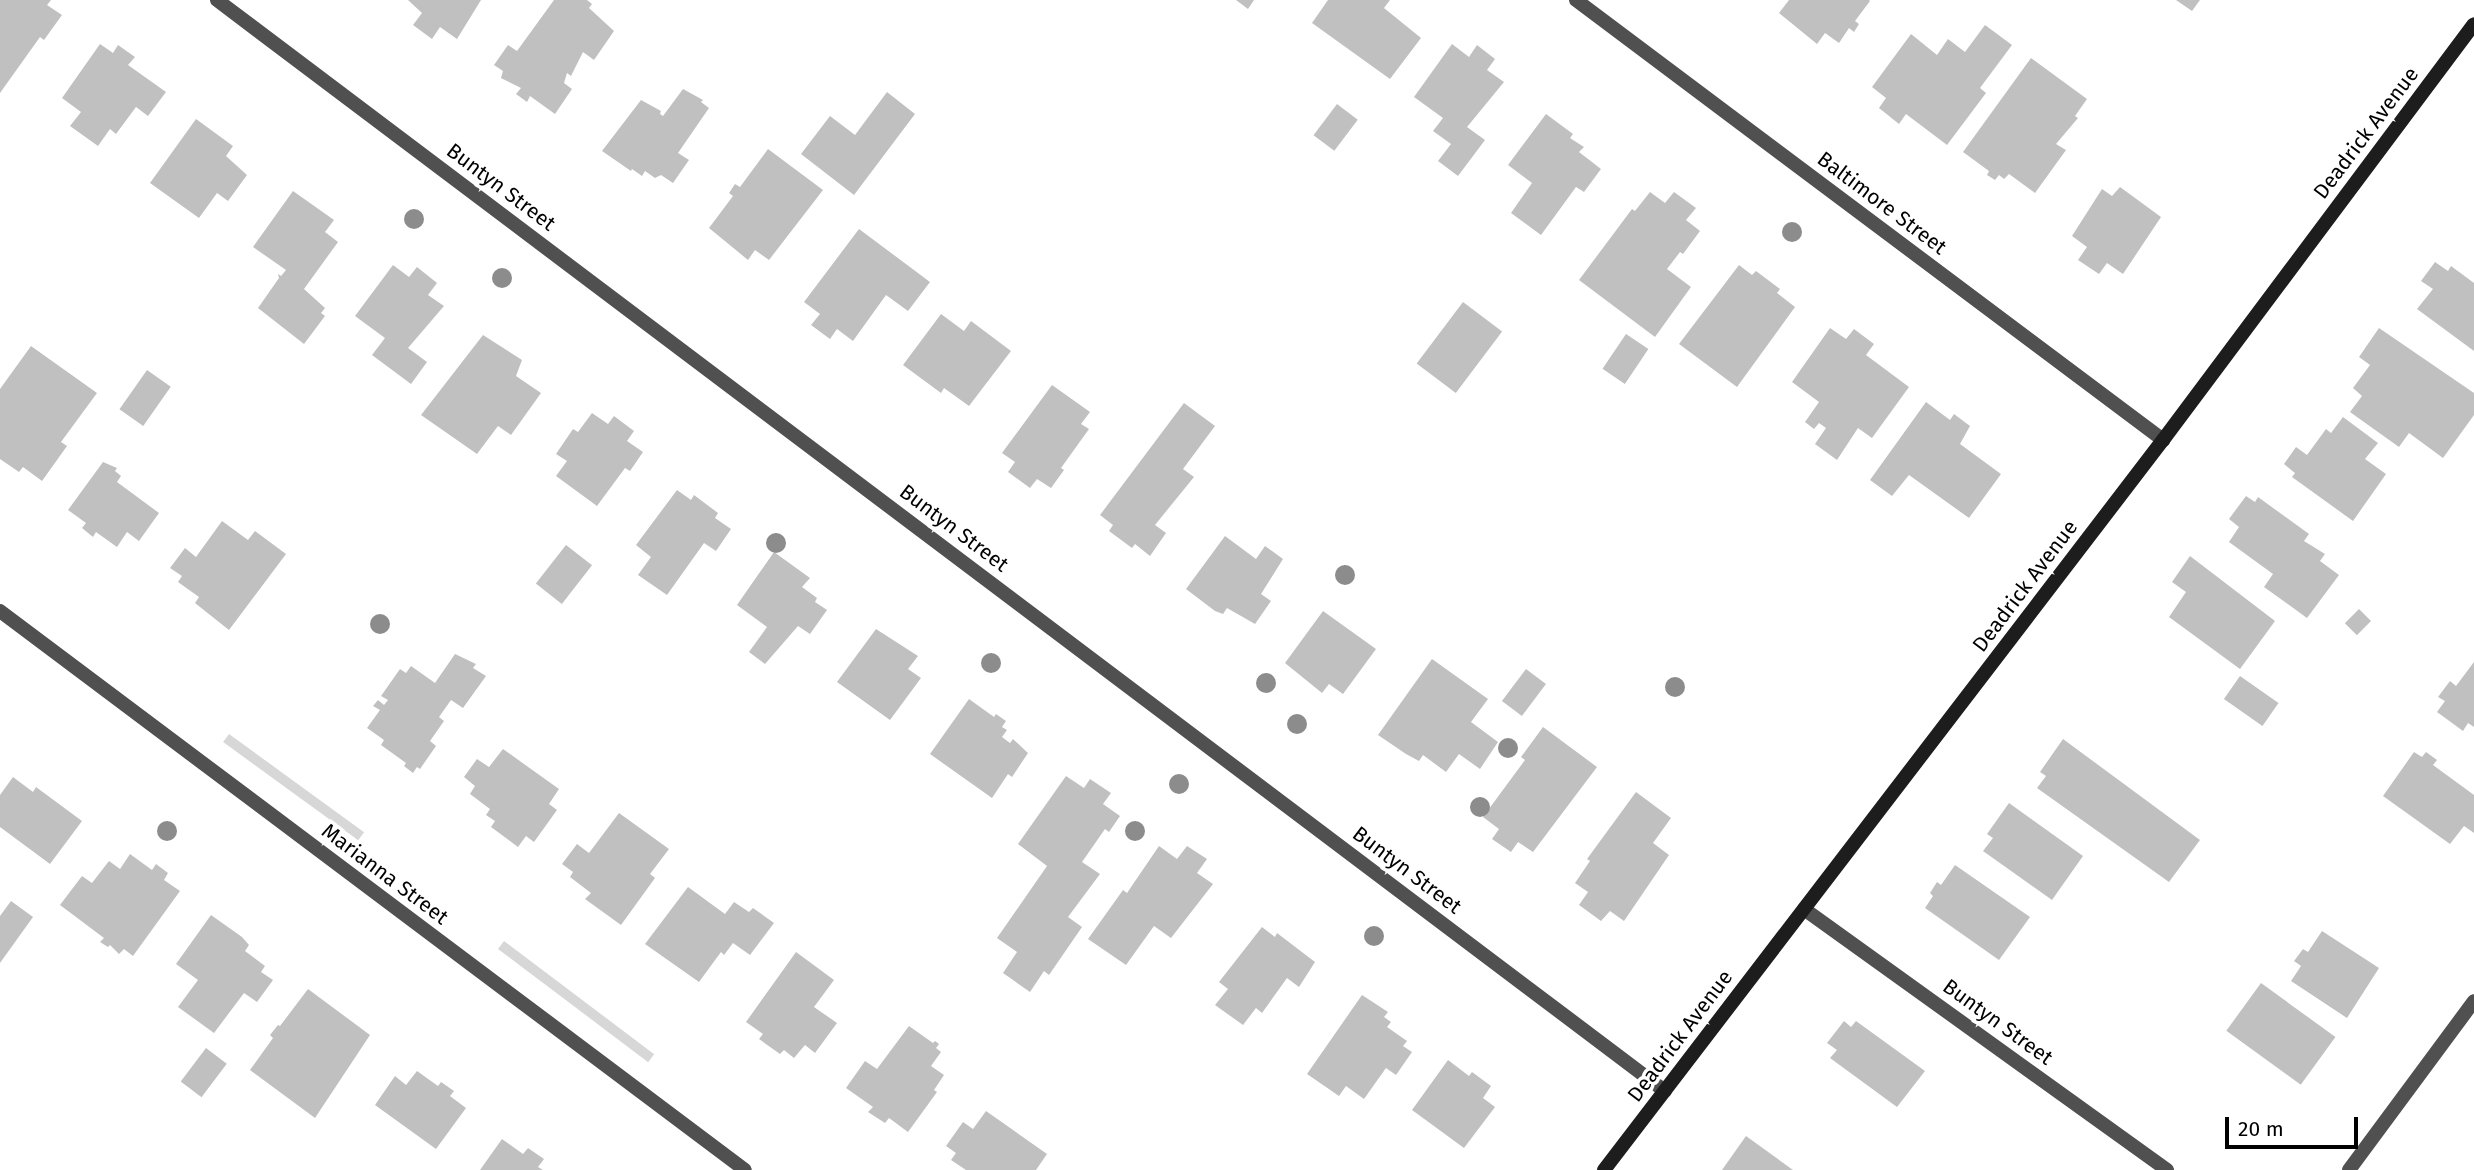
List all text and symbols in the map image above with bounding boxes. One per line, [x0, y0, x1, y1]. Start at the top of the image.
street label: Deadrick Avenue [2308, 62, 2424, 204]
street label: Buntyn Street [442, 138, 560, 236]
street label: Baltimore Street [1812, 146, 1952, 260]
street label: Buntyn Street [895, 479, 1013, 577]
street label: Deadrick Avenue [1967, 515, 2083, 657]
street label: Marianna Street [317, 818, 453, 930]
street label: Buntyn Street [1348, 821, 1466, 919]
street label: Deadrick Avenue [1622, 965, 1738, 1107]
street label: Buntyn Street [1938, 974, 2058, 1070]
scale bar [2229, 1104, 2362, 1148]
text: 20 m [2238, 1116, 2284, 1142]

